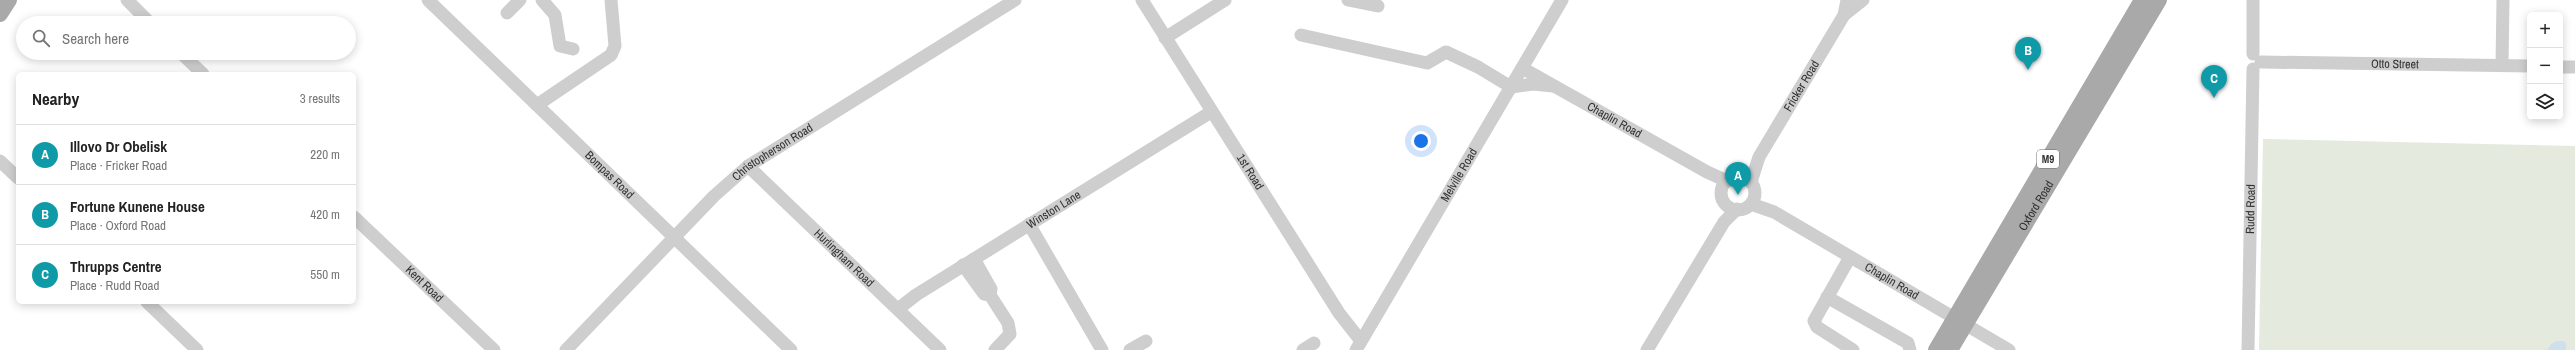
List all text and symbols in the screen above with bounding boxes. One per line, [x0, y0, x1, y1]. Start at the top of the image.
map controls [2527, 12, 2563, 120]
button: + [2527, 12, 2563, 48]
search box [16, 16, 356, 60]
icon: search [30, 27, 52, 49]
text: Search here [62, 28, 129, 49]
pin: B [2015, 37, 2041, 70]
button: − [2527, 48, 2563, 84]
street label: Otto Street [2371, 56, 2419, 72]
street label: Fricker Road [1780, 57, 1823, 115]
pin: C [2201, 65, 2227, 98]
button: layers [2527, 84, 2563, 120]
text: Nearby [32, 87, 79, 110]
text: 3 results [300, 90, 340, 107]
street label: Chaplin Road [1584, 98, 1645, 142]
street label: Christopherson Road [729, 120, 816, 184]
your location [1411, 131, 1431, 151]
text: Illovo Dr Obelisk [70, 136, 167, 157]
street label: Melville Road [1437, 145, 1481, 205]
text: A [41, 146, 49, 163]
text: 220 m [310, 146, 340, 163]
street label: Bompas Road [581, 147, 637, 202]
road number: M9 [2037, 150, 2059, 168]
street label: 1st Road [1233, 151, 1267, 193]
text: Place · Fricker Road [70, 157, 167, 174]
pin: A [1725, 162, 1751, 195]
street label: Oxford Road [2015, 178, 2057, 234]
street label: Rudd Road [2242, 184, 2259, 234]
street label: Winston Lane [1024, 187, 1084, 232]
text: Fortune Kunene House [70, 196, 205, 217]
text: B [41, 206, 49, 223]
text: 420 m [310, 206, 340, 223]
text: Place · Oxford Road [70, 217, 166, 234]
street label: Hurlingham Road [811, 226, 877, 291]
text: Thrupps Centre [70, 256, 162, 277]
street label: Chaplin Road [1862, 259, 1922, 303]
street label: Kent Road [402, 262, 447, 306]
text: C [41, 266, 49, 283]
text: 550 m [310, 266, 340, 283]
text: Place · Rudd Road [70, 277, 159, 294]

